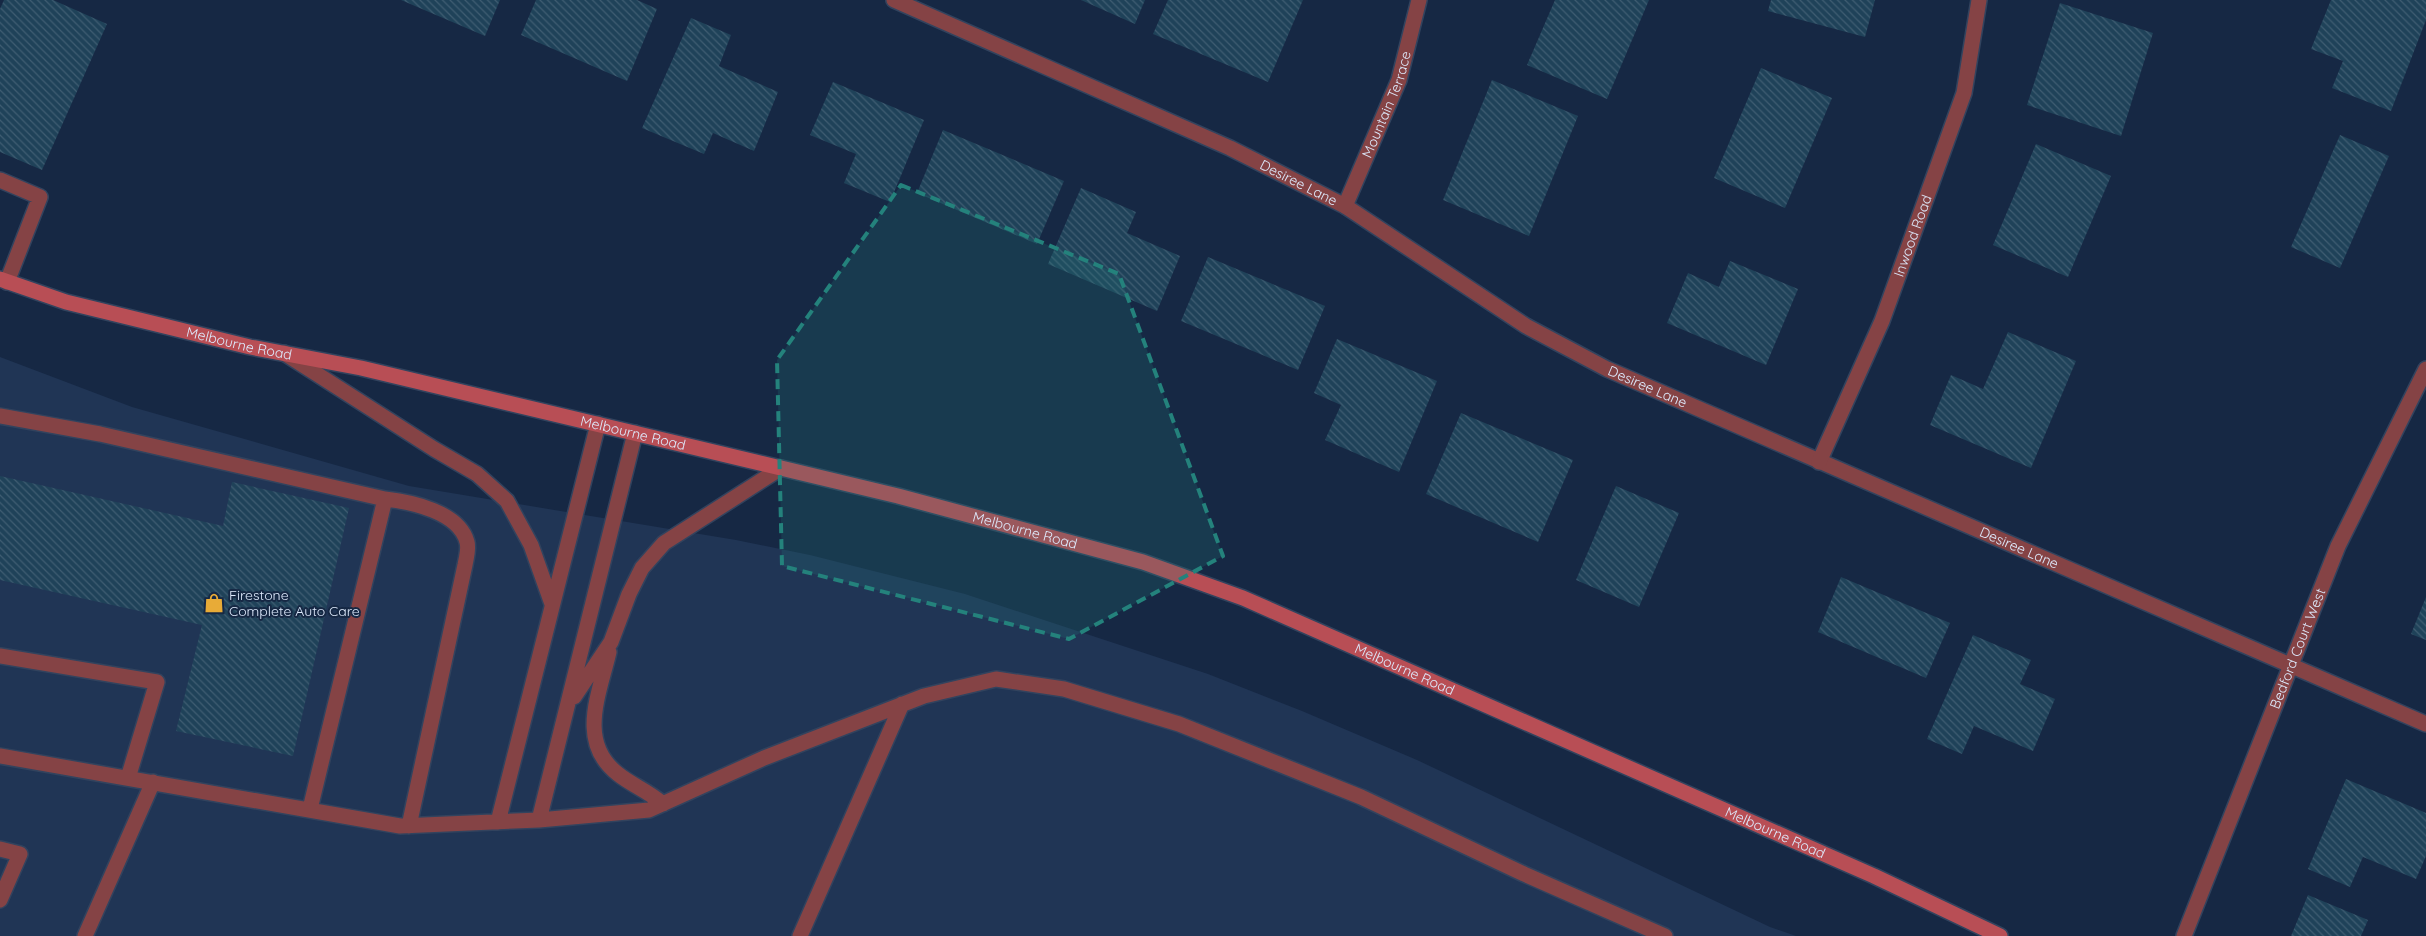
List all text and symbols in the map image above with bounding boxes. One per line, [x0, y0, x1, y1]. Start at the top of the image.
street label: Mountain Terrace [1358, 49, 1415, 160]
street label: Desiree Lane [1257, 156, 1340, 210]
street label: Inwood Road [1890, 192, 1936, 279]
street label: Melbourne Road [185, 323, 293, 364]
street label: Desiree Lane [1605, 362, 1690, 412]
street label: Melbourne Road [579, 412, 688, 454]
street label: Melbourne Road [971, 508, 1079, 553]
street label: Desiree Lane [1977, 523, 2062, 573]
place label: Firestone Complete Auto Care [229, 586, 360, 620]
street label: Bedford Court West [2266, 586, 2329, 711]
shop icon: Firestone Complete Auto Care [203, 592, 225, 614]
street label: Melbourne Road [1352, 639, 1458, 699]
street label: Melbourne Road [1722, 803, 1828, 862]

